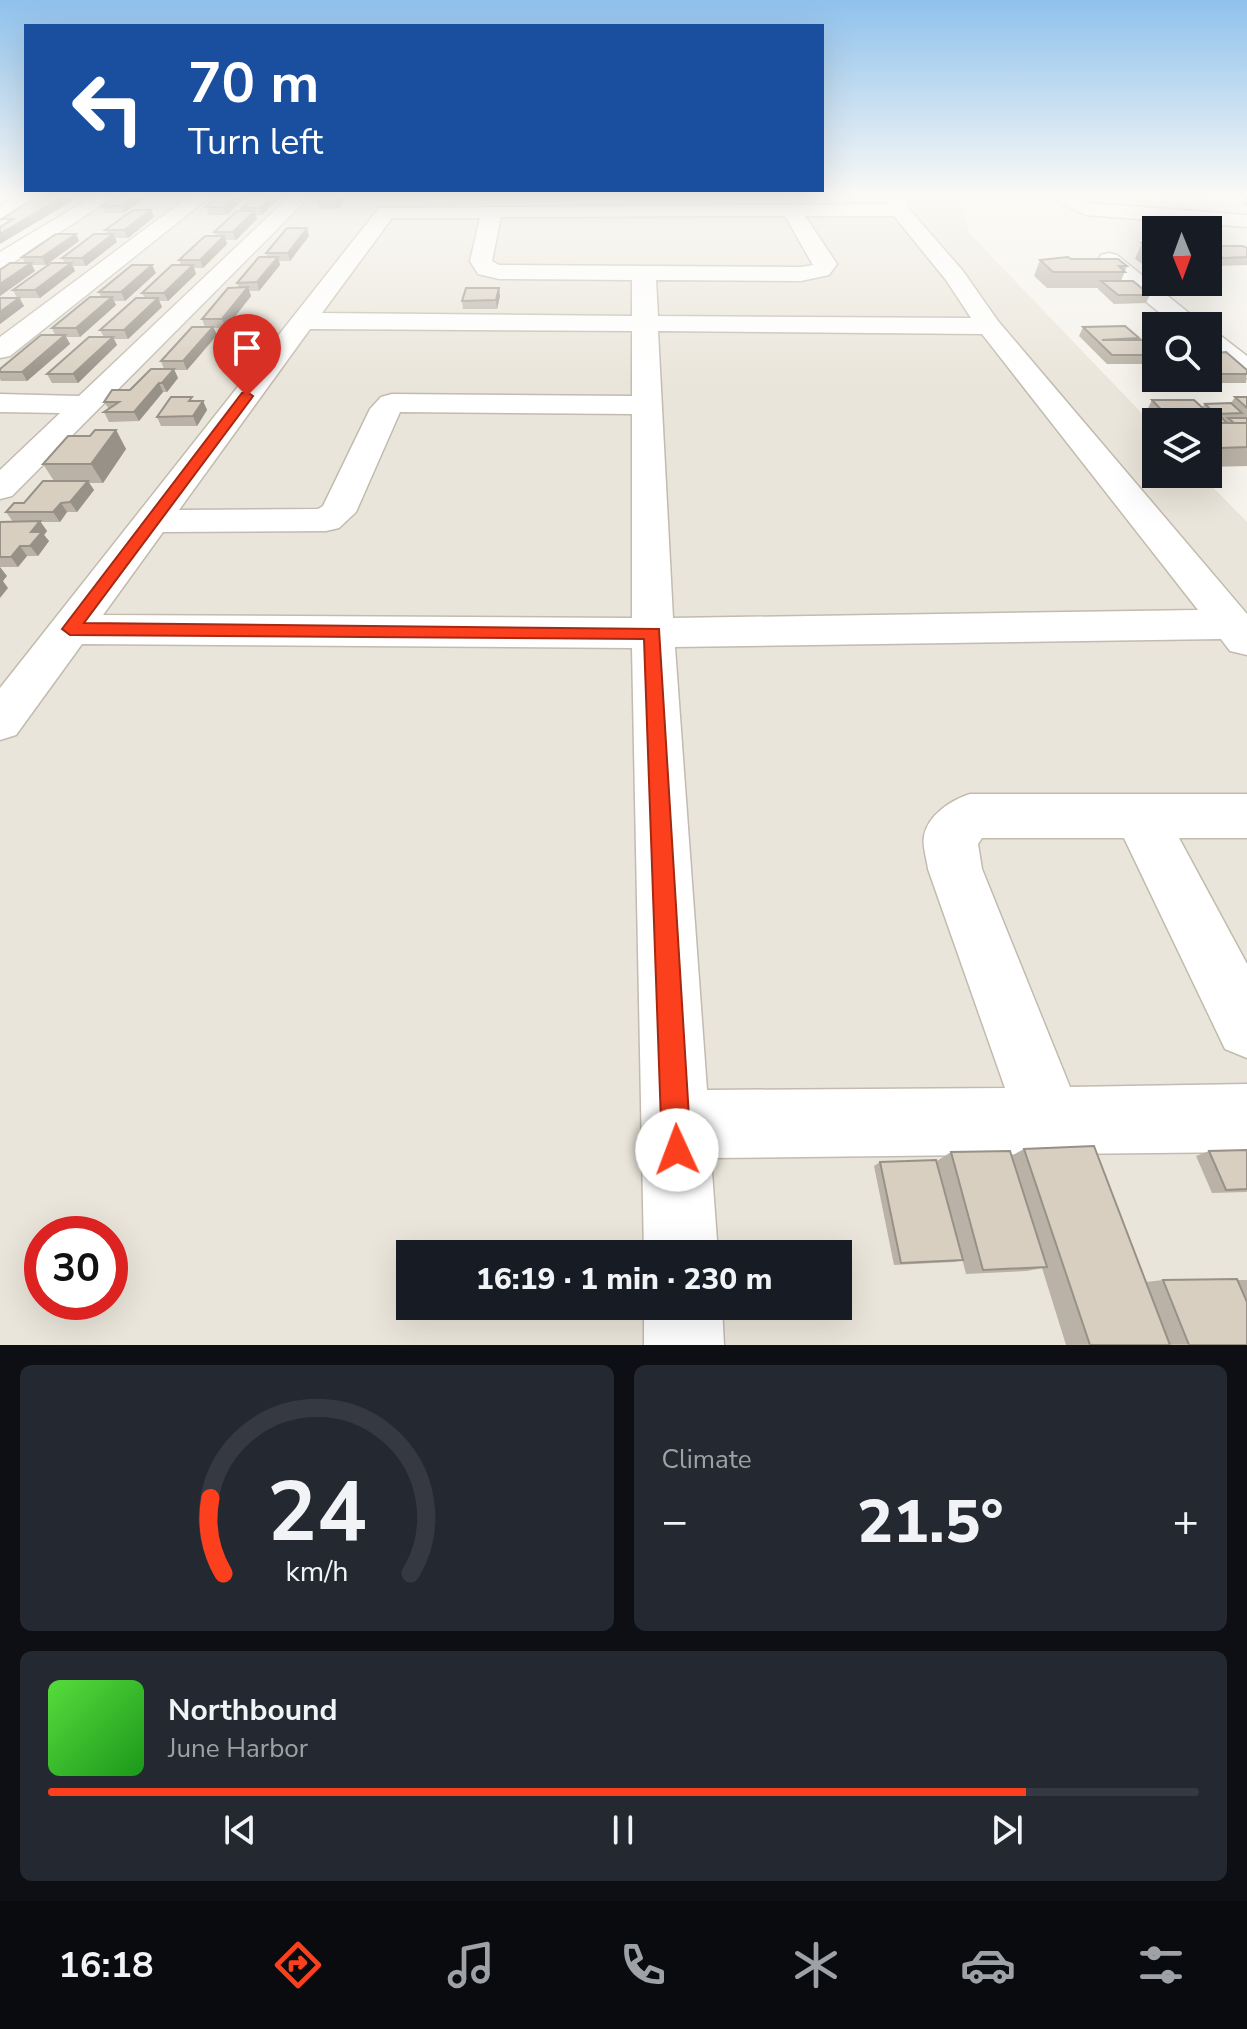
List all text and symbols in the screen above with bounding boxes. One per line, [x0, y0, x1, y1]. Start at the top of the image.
text: 70 m [188, 45, 319, 122]
icon: left [56, 56, 160, 160]
text: Turn left [188, 118, 323, 167]
north arrow [1142, 216, 1222, 296]
map controls [1142, 216, 1222, 488]
button: search [1142, 312, 1222, 392]
pin [213, 314, 281, 396]
icon: arrive [225, 326, 269, 370]
button: layers [1142, 408, 1222, 488]
position arrow [635, 1108, 719, 1192]
speed limit sign: 30 [24, 1216, 128, 1320]
text: 16:19 · 1 min · 230 m [476, 1259, 772, 1300]
text: Climate [662, 1442, 752, 1477]
text: 24 [267, 1456, 367, 1569]
text: 21.5° [857, 1481, 1004, 1563]
text: − [662, 1492, 688, 1552]
text: + [1173, 1492, 1199, 1552]
text: km/h [285, 1552, 348, 1591]
text: Northbound [168, 1690, 338, 1731]
text: June Harbor [168, 1731, 308, 1766]
icon: previous [218, 1808, 262, 1852]
icon: pause [601, 1808, 645, 1852]
icon: next [985, 1808, 1029, 1852]
icon: directions [270, 1937, 326, 1993]
icon: music [443, 1937, 499, 1993]
icon: phone [615, 1937, 671, 1993]
icon: climate [788, 1937, 844, 1993]
icon: car [960, 1937, 1016, 1993]
icon: filters [1133, 1937, 1189, 1993]
text: 16:18 [58, 1941, 154, 1990]

